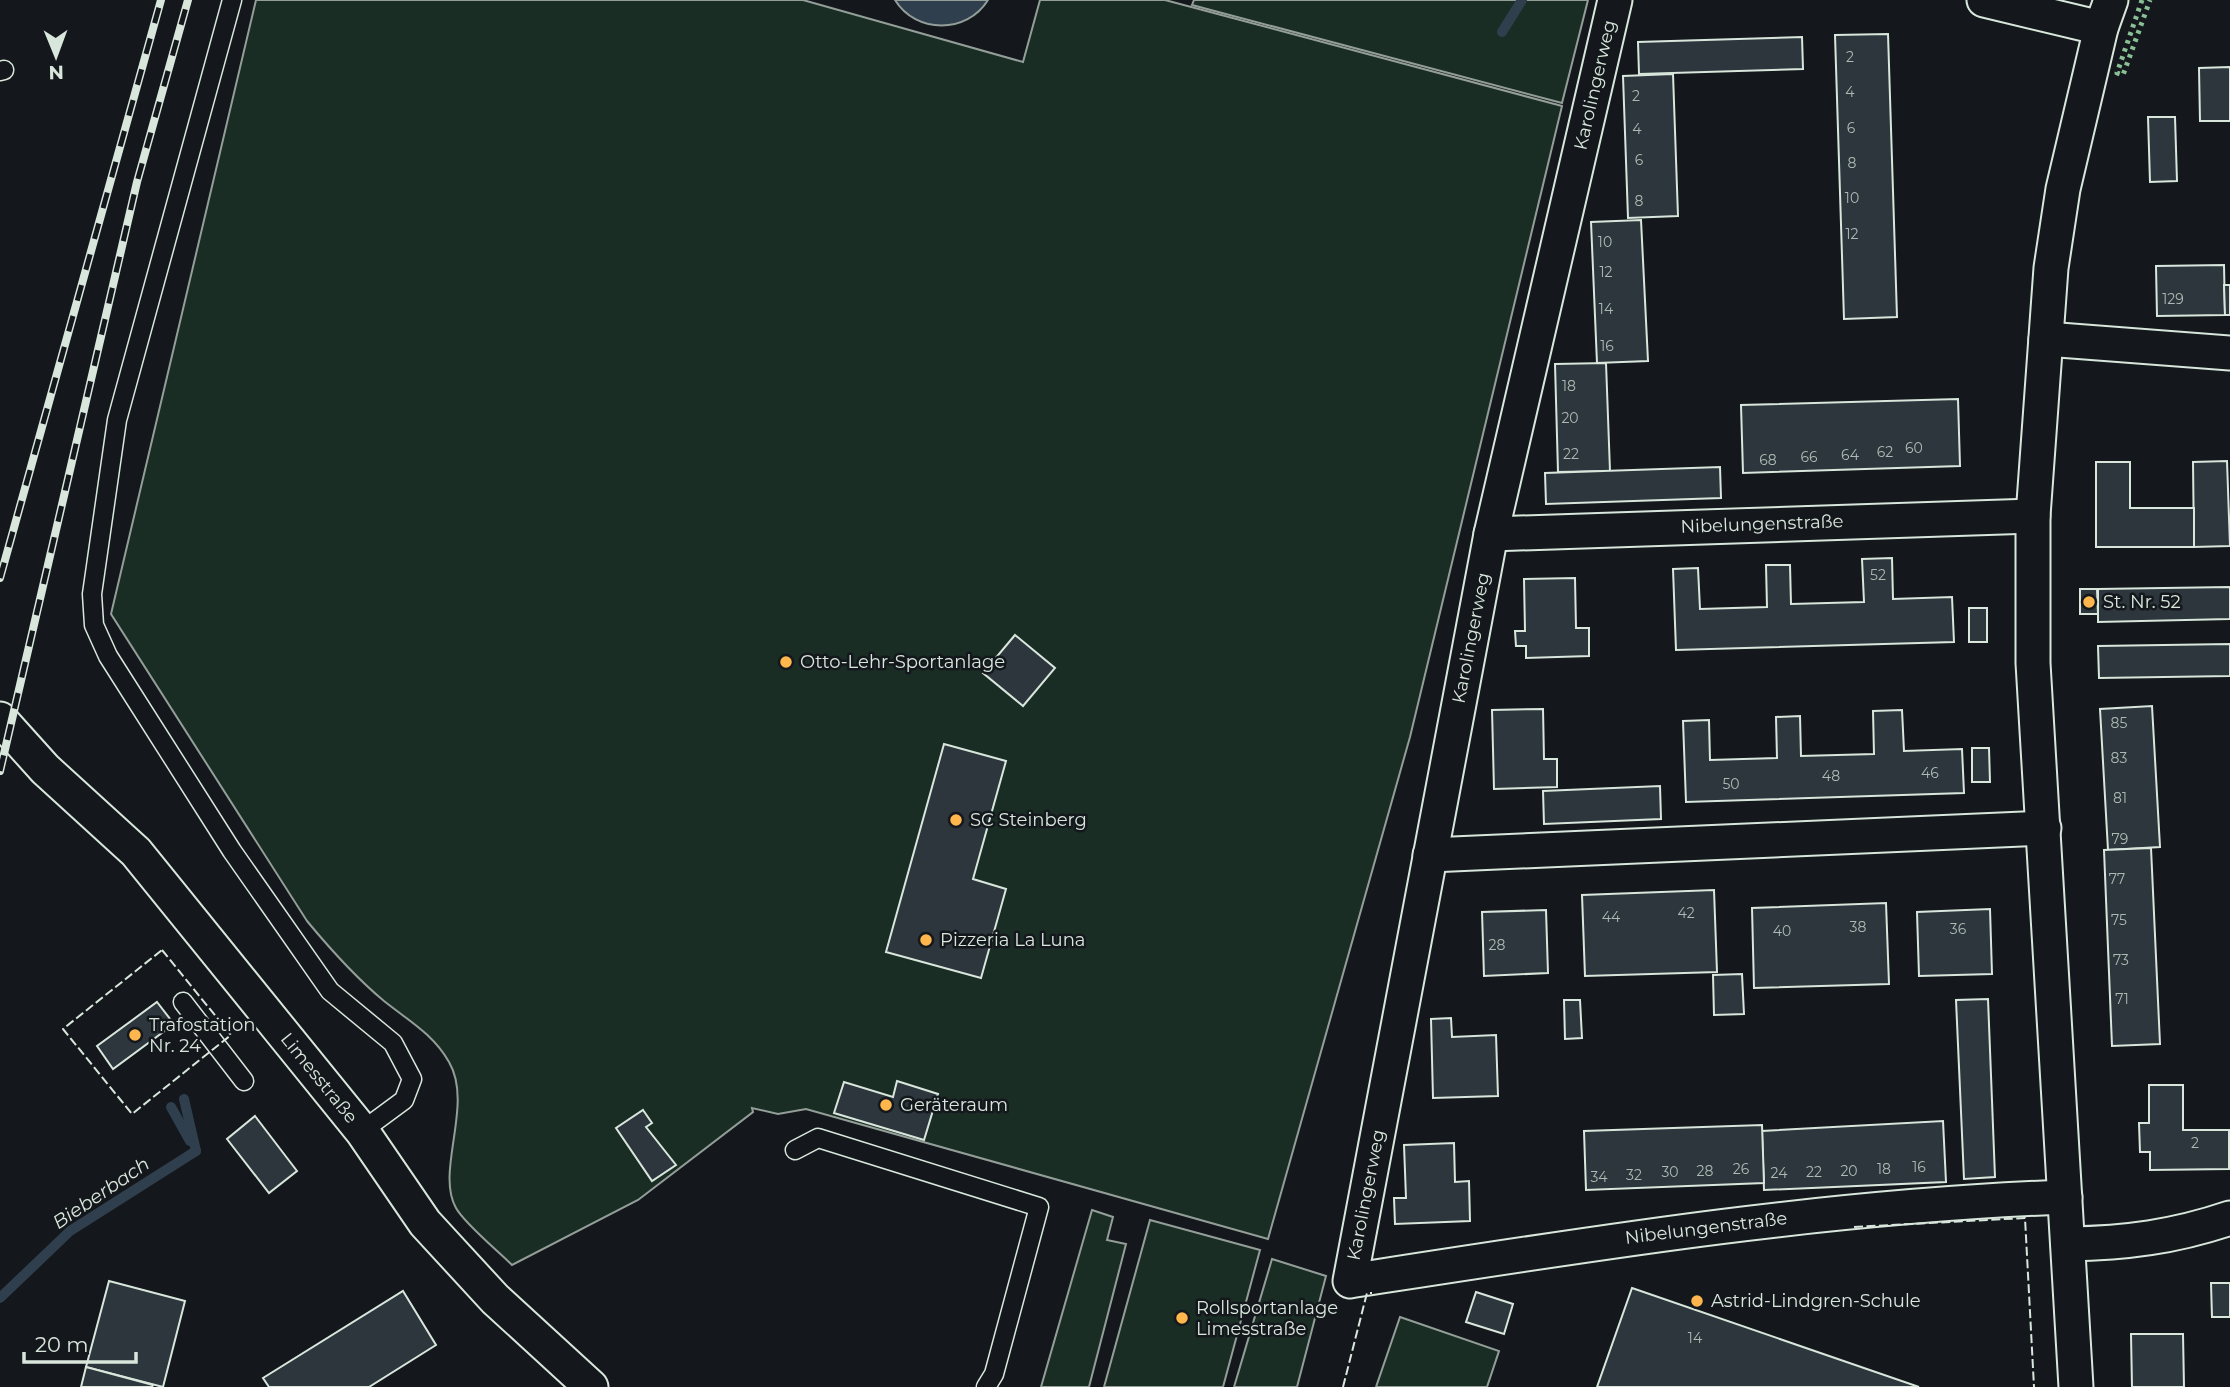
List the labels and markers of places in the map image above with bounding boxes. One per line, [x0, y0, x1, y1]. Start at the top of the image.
place label: St. Nr. 52 [2103, 591, 2181, 613]
marker: St. Nr. 52 [2081, 594, 2097, 610]
place label: Otto-Lehr-Sportanlage [800, 651, 1005, 673]
marker: Otto-Lehr-Sportanlage [778, 654, 794, 670]
place label: SC Steinberg [970, 809, 1087, 831]
marker: SC Steinberg [948, 812, 964, 828]
place label: Pizzeria La Luna [940, 929, 1085, 951]
marker: Pizzeria La Luna [918, 932, 934, 948]
place label: Trafostation Nr. 24 [149, 1014, 255, 1057]
marker: Trafostation Nr. 24 [127, 1027, 143, 1043]
place label: Geräteraum [900, 1094, 1008, 1116]
marker: Geräteraum [878, 1097, 894, 1113]
place label: Astrid-Lindgren-Schule [1711, 1290, 1921, 1312]
marker: Astrid-Lindgren-Schule [1689, 1293, 1705, 1309]
place label: Rollsportanlage Limesstraße [1196, 1297, 1338, 1340]
marker: Rollsportanlage Limesstraße [1174, 1310, 1190, 1326]

